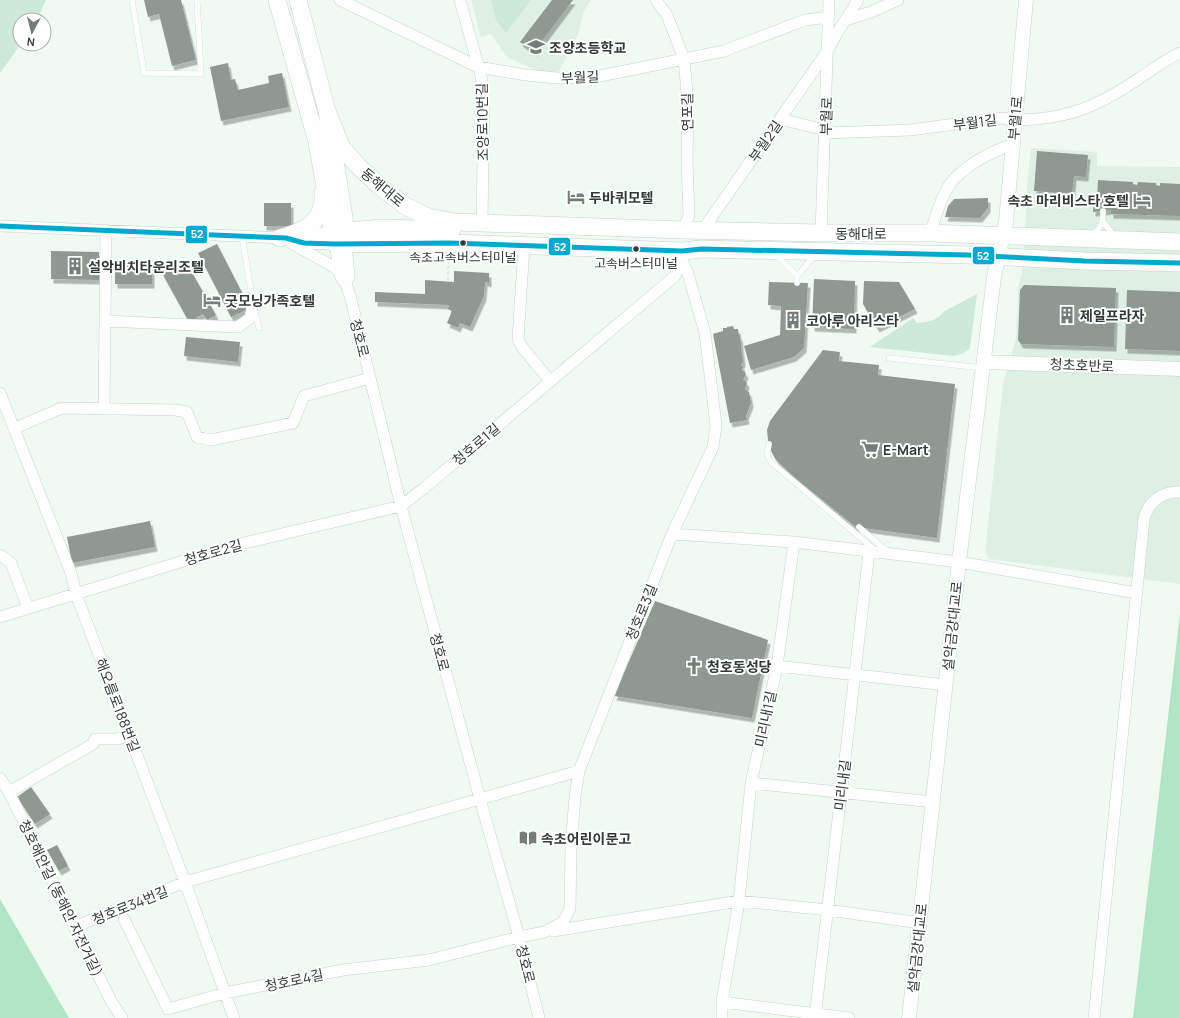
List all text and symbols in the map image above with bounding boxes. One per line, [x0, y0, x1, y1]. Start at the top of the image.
north arrow [12, 12, 52, 52]
text: N [26, 34, 36, 50]
school or university icon: 조양초등학교 [526, 37, 546, 57]
place label: 조양초등학교 [549, 38, 626, 57]
street label: 부월길 [560, 67, 600, 87]
street label: 조양로10번길 [472, 83, 492, 161]
street label: 연포길 [677, 93, 697, 131]
street label: 부월1로 [1004, 95, 1026, 141]
street label: 부월로 [816, 96, 836, 136]
street label: 부월1길 [952, 110, 998, 134]
street label: 부월2길 [744, 116, 786, 166]
street label: 동해대로 [357, 163, 409, 211]
hotel icon: 두바퀴모텔 [566, 187, 586, 207]
place label: 두바퀴모텔 [589, 188, 654, 207]
hotel icon: 속초 마리비스타 호텔 [1132, 190, 1152, 210]
place label: 속초 마리비스타 호텔 [1007, 191, 1129, 210]
street label: 동해대로 [835, 224, 887, 243]
line badge: 52 [185, 225, 208, 244]
text: 52 [191, 226, 203, 241]
line badge: 52 [548, 237, 571, 256]
marker: 속초고속버스터미널 [458, 238, 468, 248]
text: 52 [554, 239, 566, 254]
marker: 고속버스터미널 [631, 244, 641, 254]
line badge: 52 [972, 246, 995, 265]
place label: 속초고속버스터미널 [409, 248, 517, 266]
text: 52 [977, 248, 989, 263]
place label: 고속버스터미널 [594, 254, 678, 272]
building icon: 설악비치타운리조텔 [65, 256, 85, 276]
place label: 설악비치타운리조텔 [88, 257, 204, 276]
hotel icon: 굿모닝가족호텔 [202, 290, 222, 310]
place label: 굿모닝가족호텔 [225, 291, 315, 310]
building icon: 제일프라자 [1057, 305, 1077, 325]
place label: 제일프라자 [1080, 306, 1145, 325]
building icon: 코아루 아리스타 [783, 310, 803, 330]
place label: 코아루 아리스타 [806, 311, 899, 330]
street label: 청호로 [346, 317, 374, 359]
street label: 청초호반로 [1049, 354, 1115, 376]
street label: 청호로1길 [448, 418, 504, 470]
supermarket icon: E-Mart [860, 439, 880, 459]
place label: E-Mart [883, 440, 929, 459]
street label: 청호로2길 [182, 535, 244, 569]
street label: 설악금강대교로 [938, 580, 966, 672]
street label: 청호로3길 [621, 581, 661, 643]
street label: 청호로 [426, 631, 454, 673]
street label: 해오름로188번길 [91, 655, 145, 755]
church icon: 청호동성당 [684, 656, 704, 676]
place label: 청호동성당 [707, 657, 772, 676]
street label: 미리내1길 [750, 689, 780, 749]
street label: 미리내길 [829, 758, 855, 812]
street label: 청호해안길 (동해안 자전거길) [15, 816, 107, 980]
library icon: 속초어린이문고 [518, 828, 538, 848]
place label: 속초어린이문고 [541, 829, 631, 848]
street label: 청호로34번길 [89, 881, 171, 929]
street label: 설악금강대교로 [903, 902, 931, 994]
street label: 청호로 [512, 943, 540, 985]
street label: 청호로4길 [263, 964, 325, 996]

